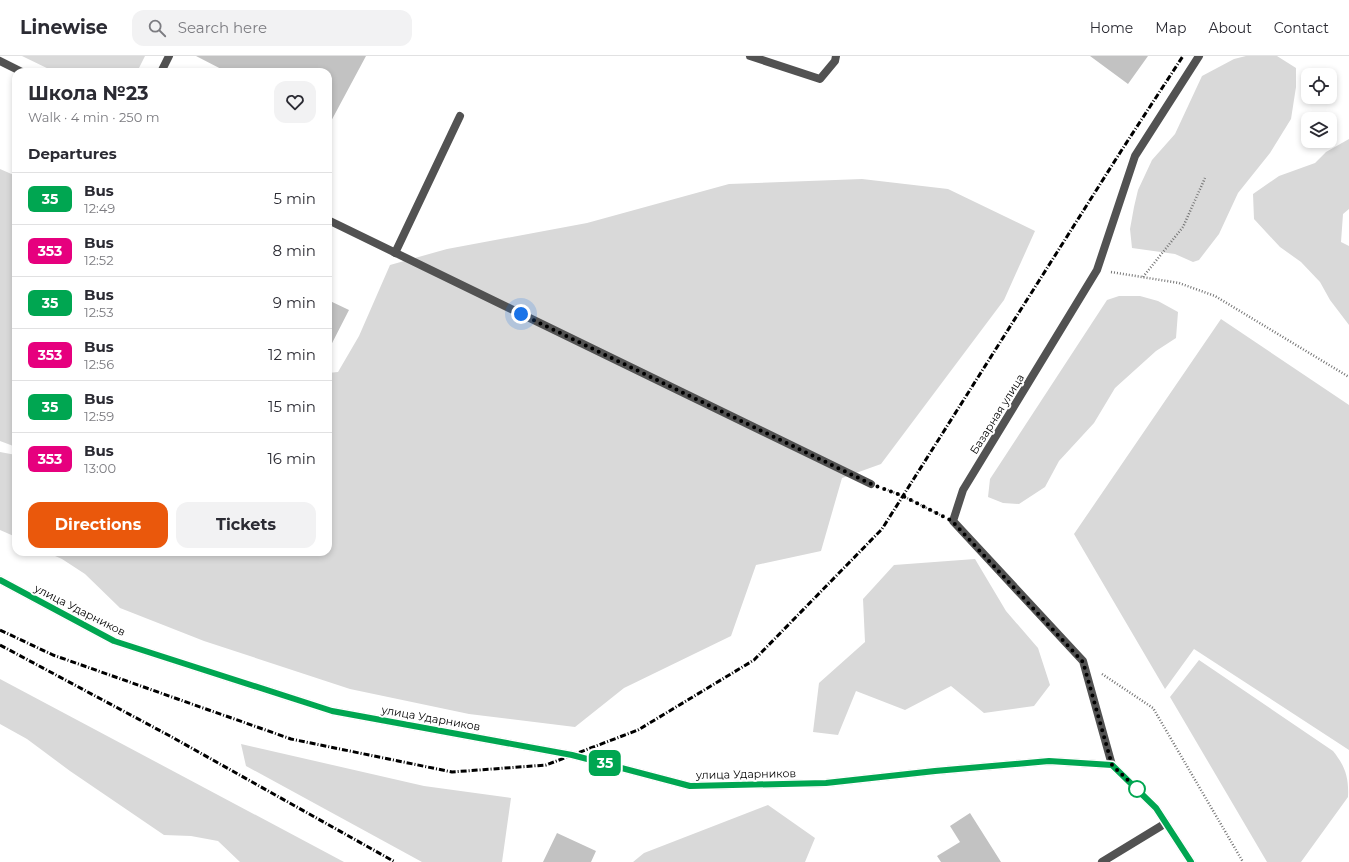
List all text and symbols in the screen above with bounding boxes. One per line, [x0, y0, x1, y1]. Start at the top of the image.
search box [132, 10, 412, 46]
text: Linewise [20, 16, 108, 39]
icon: search [146, 17, 168, 39]
text: Search here [178, 18, 267, 37]
text: Home [1090, 19, 1133, 37]
text: Map [1155, 19, 1186, 37]
text: About [1208, 19, 1252, 37]
text: Contact [1274, 19, 1329, 37]
map controls [1301, 68, 1337, 148]
button: locate [1301, 68, 1337, 104]
button: heart [274, 81, 316, 123]
text: Школа №23 [28, 82, 149, 105]
text: Walk · 4 min · 250 m [28, 109, 159, 125]
button: layers [1301, 112, 1337, 148]
text: Departures [28, 144, 117, 163]
text: Bus [84, 181, 114, 200]
text: 5 min [273, 189, 316, 208]
text: 35 [42, 190, 58, 208]
text: 12:49 [84, 200, 115, 216]
text: Bus [84, 233, 114, 252]
text: 8 min [272, 241, 316, 260]
text: 353 [38, 242, 62, 260]
text: 12:52 [84, 252, 114, 268]
text: Bus [84, 285, 114, 304]
text: 9 min [273, 293, 316, 312]
text: 35 [42, 294, 58, 312]
text: 12:53 [84, 304, 113, 320]
your location [511, 304, 531, 324]
text: Bus [84, 337, 114, 356]
text: 12 min [268, 345, 316, 364]
text: 353 [38, 346, 62, 364]
text: 12:56 [84, 356, 114, 372]
street label: Базарная улица [967, 371, 1027, 457]
text: Bus [84, 389, 114, 408]
text: 15 min [268, 397, 316, 416]
text: 35 [42, 398, 58, 416]
text: 12:59 [84, 408, 114, 424]
text: Bus [84, 441, 114, 460]
text: 16 min [267, 449, 316, 468]
text: 353 [38, 450, 62, 468]
text: 13:00 [84, 460, 116, 476]
button: Directions [28, 502, 168, 548]
button: Tickets [176, 502, 316, 548]
street label: улица Ударников [31, 581, 128, 639]
street label: улица Ударников [379, 702, 482, 734]
line badge: 35 [587, 750, 623, 776]
text: 35 [597, 754, 613, 772]
street label: улица Ударников [695, 766, 796, 782]
unlabelled marker [1128, 780, 1146, 798]

